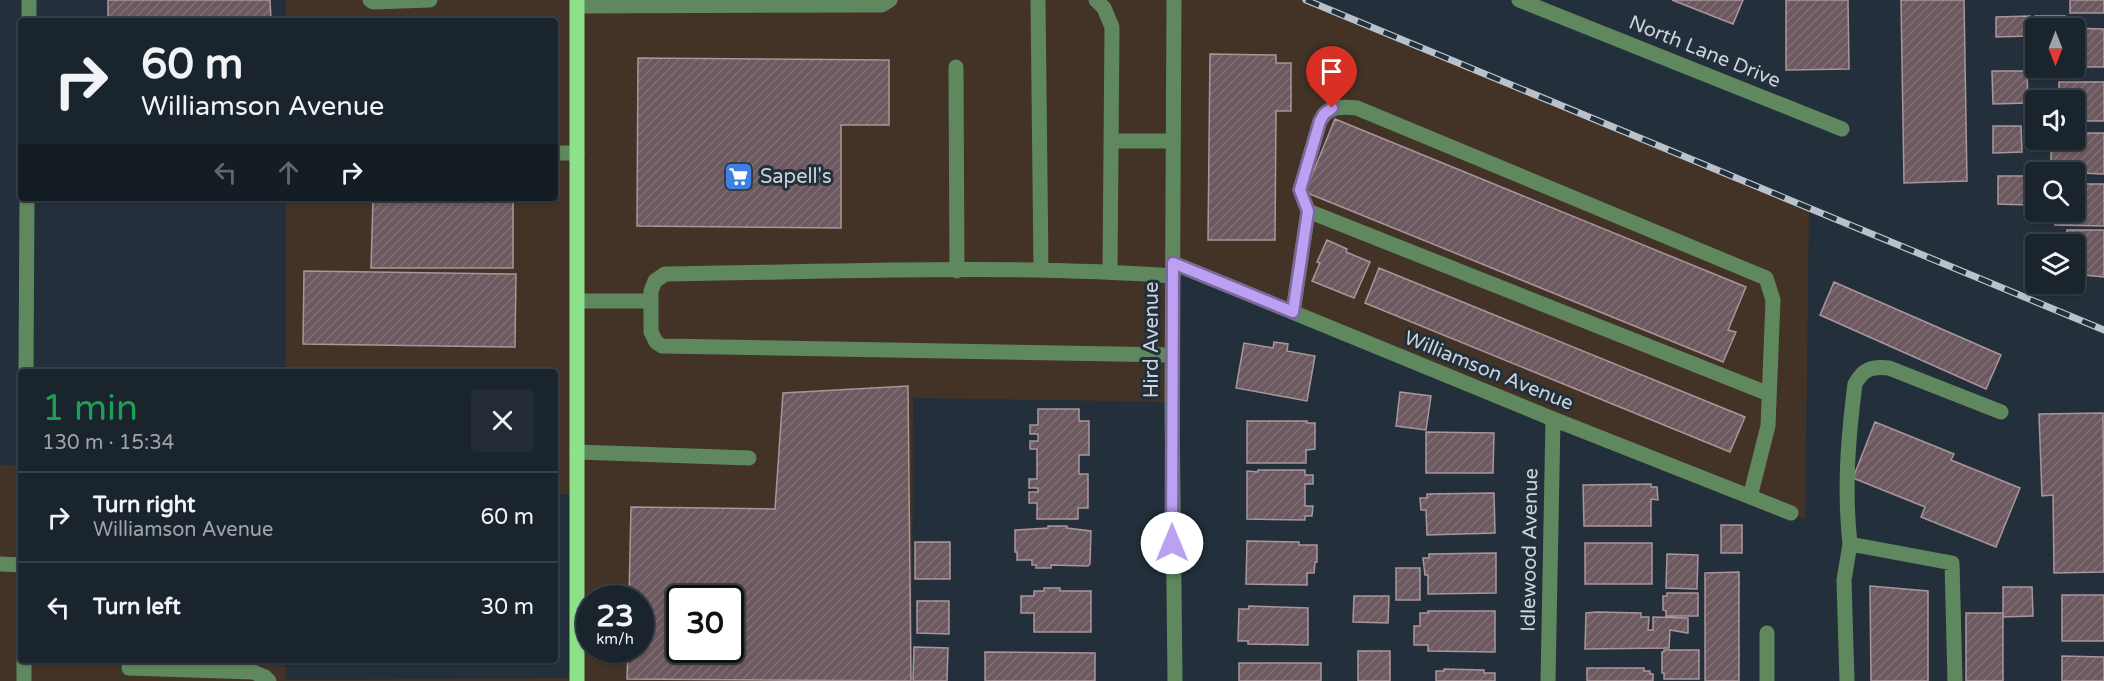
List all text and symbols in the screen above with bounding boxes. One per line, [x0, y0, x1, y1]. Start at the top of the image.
street label: North Lane Drive [1625, 11, 1784, 93]
north arrow [2025, 18, 2085, 78]
map controls [2025, 18, 2085, 294]
text: 60 m [141, 39, 243, 90]
icon: right [42, 42, 120, 120]
pin [1306, 46, 1357, 108]
icon: arrive [1315, 55, 1348, 88]
text: Williamson Avenue [141, 90, 384, 123]
button: sound [2025, 90, 2085, 150]
icon: left [209, 156, 242, 189]
icon: ahead [272, 156, 305, 189]
icon: right [335, 156, 368, 189]
supermarket icon: Sapell's [723, 160, 755, 192]
button: search [2025, 162, 2085, 222]
place label: Sapell's [760, 165, 832, 189]
button: layers [2025, 234, 2085, 294]
street label: Hird Avenue [1140, 282, 1164, 398]
street label: Williamson Avenue [1401, 326, 1577, 416]
text: 1 min [42, 387, 138, 430]
button: close [471, 389, 534, 452]
text: 130 m · 15:34 [42, 431, 174, 455]
street label: Idlewood Avenue [1517, 468, 1543, 632]
text: Turn right [93, 492, 195, 518]
icon: right [42, 501, 75, 534]
text: 60 m [480, 504, 534, 530]
position arrow [1140, 511, 1204, 575]
text: Williamson Avenue [93, 518, 273, 542]
speed limit sign: 30 [666, 585, 744, 663]
icon: left [42, 591, 75, 624]
text: Turn left [93, 594, 181, 620]
text: 30 m [480, 594, 534, 620]
text: 23 [596, 598, 634, 635]
text: km/h [596, 630, 634, 648]

